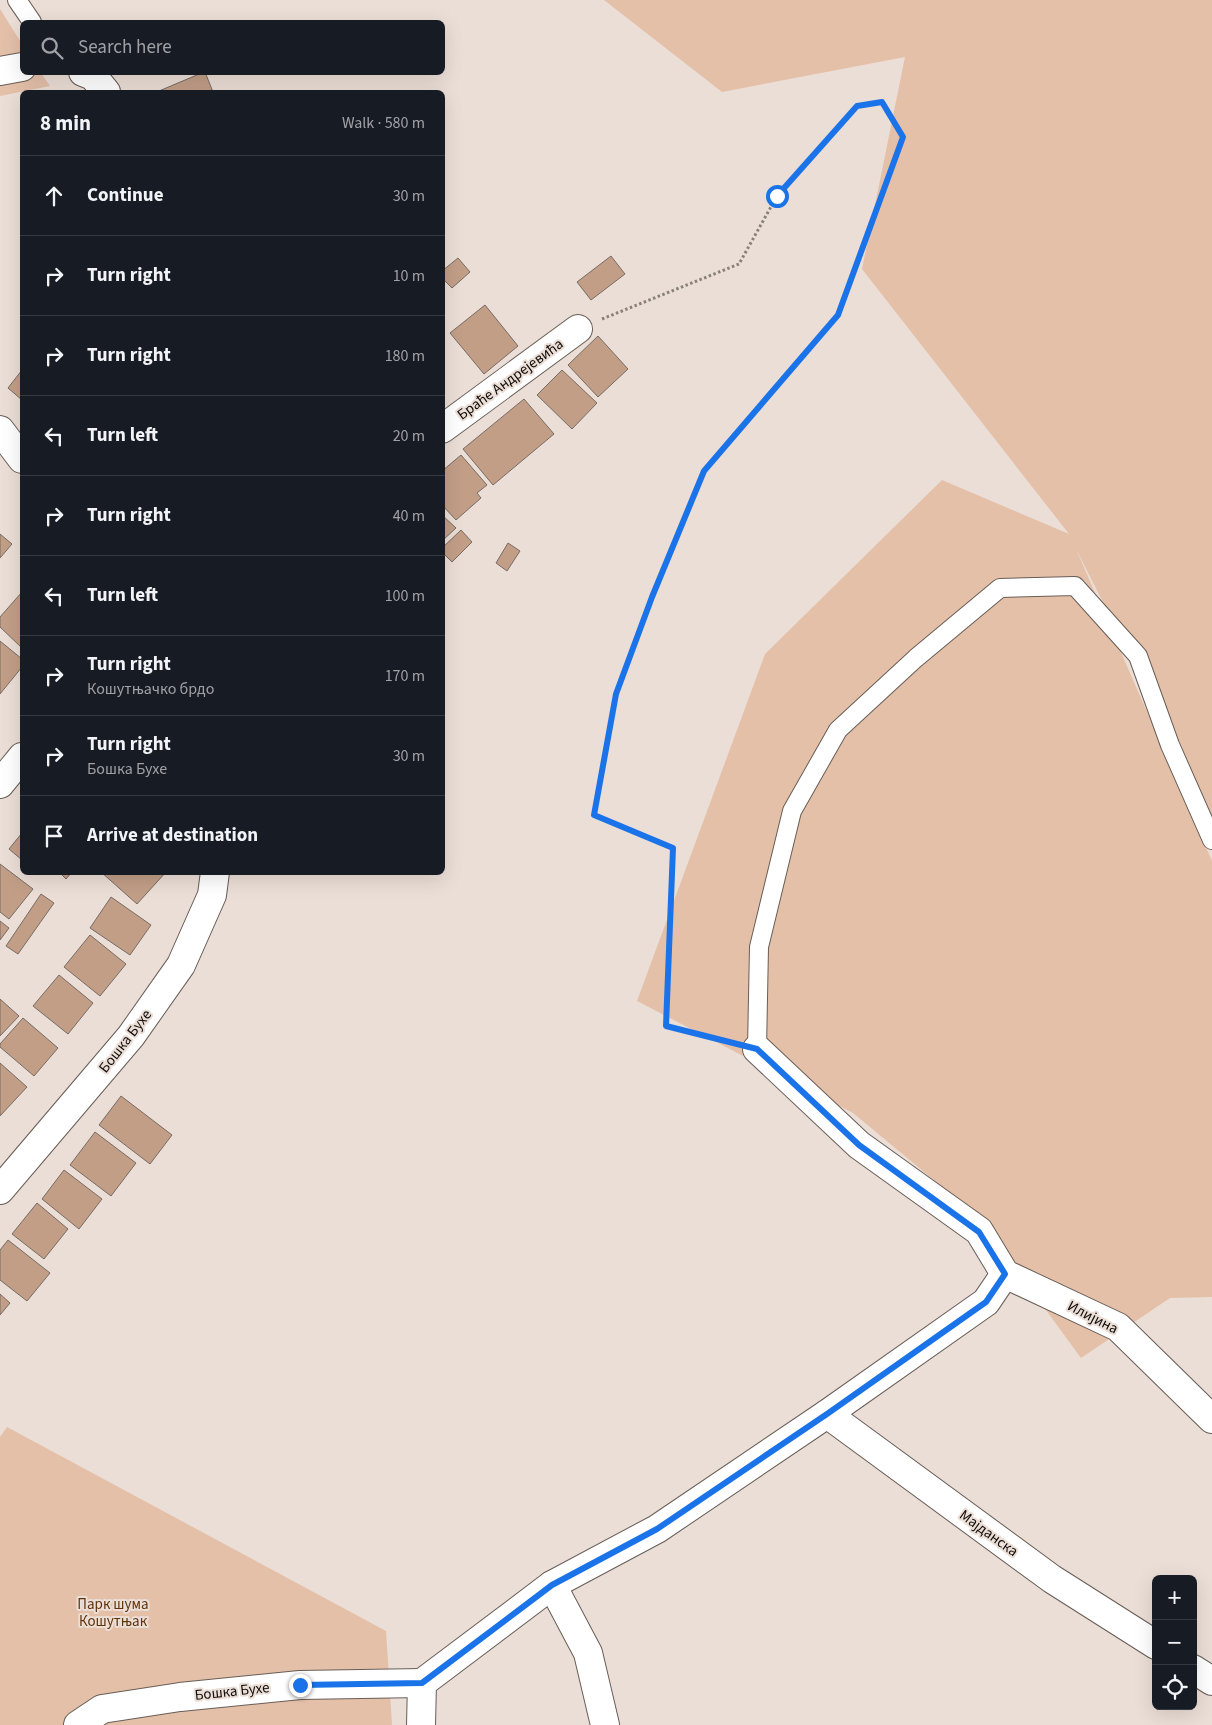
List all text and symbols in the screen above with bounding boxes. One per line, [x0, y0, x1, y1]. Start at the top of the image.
search box [20, 20, 445, 75]
icon: search [38, 34, 66, 62]
text: Search here [78, 34, 172, 61]
text: 8 min [40, 108, 91, 138]
text: Walk · 580 m [342, 112, 425, 134]
icon: ahead [40, 182, 68, 210]
text: Continue [87, 182, 164, 209]
text: 30 m [393, 185, 425, 207]
route start [766, 185, 789, 208]
icon: right [40, 262, 68, 290]
text: Turn right [87, 262, 171, 289]
text: 10 m [393, 265, 425, 287]
street label: Браће Андрејевића [453, 334, 568, 425]
icon: right [40, 342, 68, 370]
text: Turn right [87, 342, 171, 369]
text: 180 m [385, 345, 425, 367]
icon: left [40, 422, 68, 450]
text: Turn left [87, 422, 158, 449]
text: 20 m [393, 425, 425, 447]
icon: right [40, 502, 68, 530]
text: Turn right [87, 502, 171, 529]
text: 40 m [393, 505, 425, 527]
icon: left [40, 582, 68, 610]
text: Turn left [87, 582, 158, 609]
text: 100 m [385, 585, 425, 607]
text: Turn right [87, 651, 171, 678]
icon: right [40, 662, 68, 690]
text: 170 m [385, 665, 425, 687]
text: Кошутњачко брдо [87, 678, 214, 700]
text: Turn right [87, 731, 171, 758]
icon: right [40, 742, 68, 770]
text: 30 m [393, 745, 425, 767]
text: Бошка Бухе [87, 758, 167, 780]
icon: arrive [40, 822, 68, 850]
text: Arrive at destination [87, 822, 258, 849]
street label: Бошка Бухе [94, 1005, 157, 1077]
street label: Илијина [1064, 1296, 1122, 1339]
street label: Мајданска [955, 1505, 1022, 1562]
map controls [1152, 1575, 1197, 1710]
button: + [1152, 1575, 1197, 1620]
park label: Парк шума Кошутњак [77, 1594, 149, 1632]
button: − [1152, 1620, 1197, 1665]
button: locate [1152, 1665, 1197, 1710]
route end [289, 1674, 312, 1697]
street label: Бошка Бухе [194, 1677, 270, 1706]

